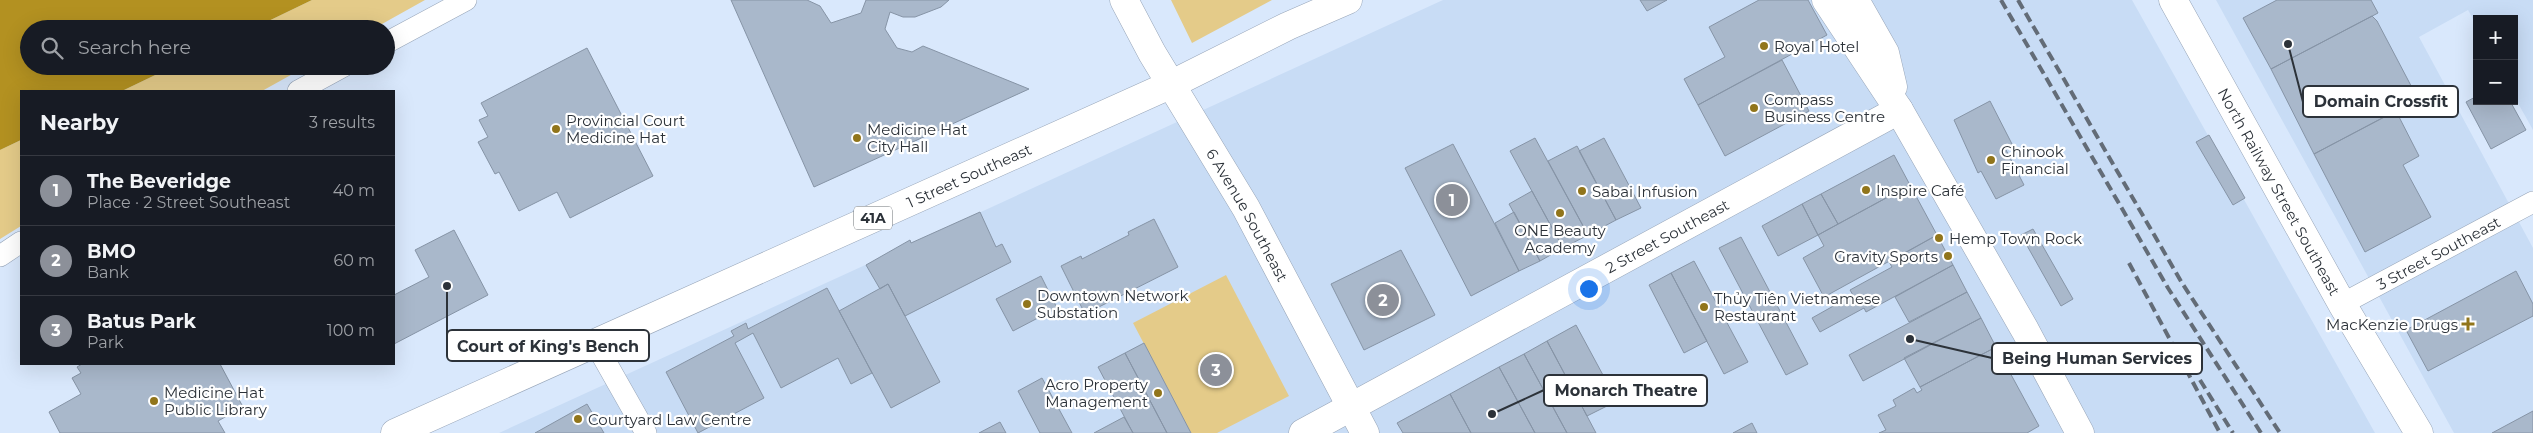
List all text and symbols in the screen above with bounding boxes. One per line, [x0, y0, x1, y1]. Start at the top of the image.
map controls [2473, 15, 2518, 105]
button: + [2473, 15, 2518, 60]
search box [20, 20, 395, 75]
icon: search [38, 34, 66, 62]
text: Search here [78, 36, 191, 59]
place label: Royal Hotel [1774, 37, 1859, 56]
marker: Royal Hotel [1758, 40, 1770, 52]
button: − [2473, 60, 2518, 105]
street label: North Railway Street Southeast [2214, 84, 2345, 299]
callout: Domain Crossfit [2303, 86, 2458, 117]
place label: Compass Business Centre [1764, 90, 1885, 126]
text: Domain Crossfit [2314, 92, 2448, 111]
marker: Compass Business Centre [1748, 102, 1760, 114]
text: Nearby [40, 110, 119, 135]
place label: Provincial Court Medicine Hat [566, 111, 685, 147]
text: 3 results [309, 113, 375, 132]
place label: Medicine Hat City Hall [867, 120, 967, 156]
marker: Provincial Court Medicine Hat [550, 123, 562, 135]
marker: Medicine Hat City Hall [851, 132, 863, 144]
street label: 1 Street Southeast [903, 139, 1034, 212]
place label: Chinook Financial [2001, 142, 2069, 178]
street label: 6 Avenue Southeast [1203, 145, 1293, 285]
marker: Chinook Financial [1985, 154, 1997, 166]
text: The Beveridge [87, 170, 231, 193]
text: 1 [53, 181, 59, 200]
text: 40 m [333, 181, 375, 200]
pin: 1 [1436, 181, 1468, 219]
place label: Inspire Café [1876, 181, 1964, 200]
place label: Sabai Infusion [1592, 182, 1698, 201]
marker: Inspire Café [1860, 184, 1872, 196]
marker: Sabai Infusion [1576, 185, 1588, 197]
text: Place · 2 Street Southeast [87, 193, 290, 212]
street label: 2 Street Southeast [1602, 195, 1732, 277]
road number: 41A [854, 207, 892, 230]
marker: ONE Beauty Academy [1554, 207, 1566, 219]
street label: 3 Street Southeast [2373, 212, 2503, 293]
place label: ONE Beauty Academy [1514, 221, 1607, 257]
place label: Hemp Town Rock [1949, 229, 2082, 248]
marker: Hemp Town Rock [1933, 232, 1945, 244]
text: BMO [87, 240, 136, 263]
place label: Gravity Sports [1834, 247, 1938, 266]
marker: Gravity Sports [1942, 250, 1954, 262]
text: 2 [51, 251, 61, 270]
text: 60 m [333, 251, 375, 270]
text: Bank [87, 263, 129, 282]
your location [1576, 276, 1602, 302]
pin: 2 [1367, 281, 1399, 319]
place label: Downtown Network Substation [1037, 286, 1189, 322]
place label: Thủy Tiên Vietnamese Restaurant [1714, 289, 1880, 325]
marker: Downtown Network Substation [1021, 298, 1033, 310]
marker: Thủy Tiên Vietnamese Restaurant [1698, 301, 1710, 313]
text: Batus Park [87, 310, 196, 333]
place label: MacKenzie Drugs [2326, 315, 2458, 334]
marker: MacKenzie Drugs [2462, 318, 2474, 330]
text: 3 [51, 321, 61, 340]
text: 100 m [327, 321, 375, 340]
callout: Court of King's Bench [447, 330, 649, 361]
text: Park [87, 333, 124, 352]
text: Court of King's Bench [457, 337, 639, 356]
callout: Being Human Services [1992, 343, 2202, 374]
text: Being Human Services [2002, 349, 2192, 368]
pin: 3 [1200, 351, 1232, 389]
place label: Acro Property Management [1045, 375, 1149, 411]
callout: Monarch Theatre [1544, 375, 1707, 406]
text: Monarch Theatre [1555, 381, 1697, 400]
place label: Medicine Hat Public Library [164, 383, 268, 419]
marker: Acro Property Management [1152, 387, 1164, 399]
marker: Medicine Hat Public Library [148, 395, 160, 407]
place label: Courtyard Law Centre [588, 410, 751, 429]
marker: Courtyard Law Centre [572, 413, 584, 425]

